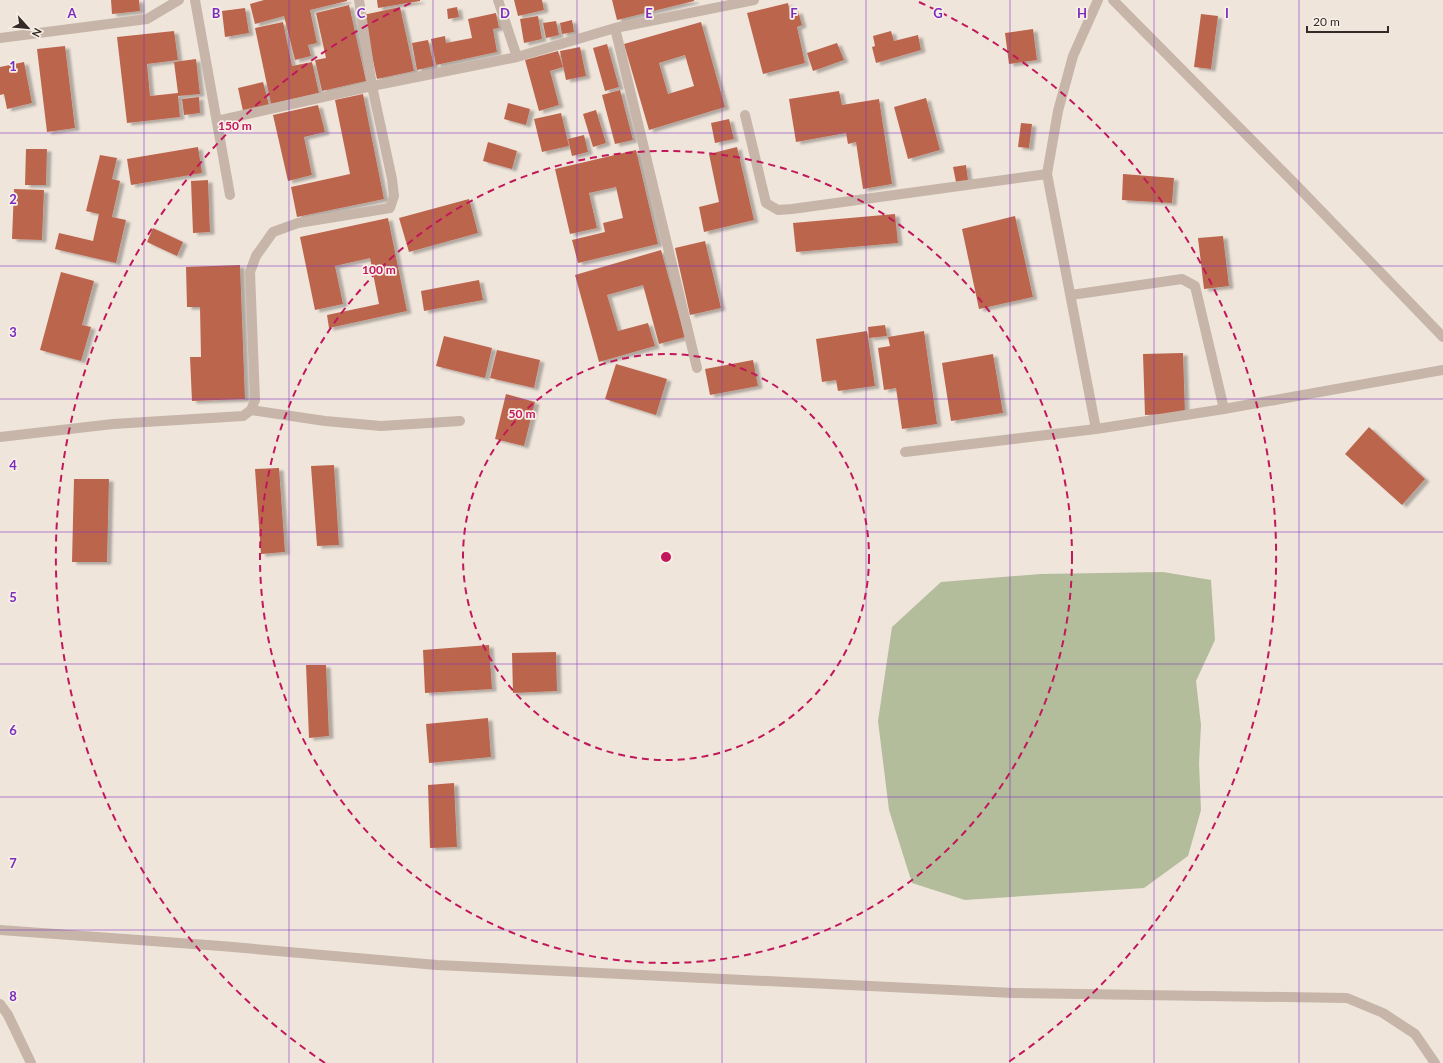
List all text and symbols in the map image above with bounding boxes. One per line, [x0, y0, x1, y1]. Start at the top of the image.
text: A [66, 5, 77, 21]
text: B [212, 5, 221, 21]
text: C [357, 5, 366, 21]
text: D [500, 5, 510, 21]
text: E [645, 5, 653, 21]
text: F [790, 5, 798, 21]
text: G [933, 5, 943, 21]
text: H [1077, 5, 1087, 21]
text: I [1225, 5, 1229, 21]
north arrow [8, 8, 48, 48]
scale bar [1307, 8, 1388, 34]
text: 20 m [1313, 14, 1340, 29]
text: N [30, 26, 45, 39]
text: 1 [9, 58, 17, 74]
text: 150 m [218, 118, 252, 133]
text: 2 [9, 191, 17, 207]
text: 100 m [362, 262, 396, 277]
text: 3 [9, 324, 17, 340]
text: 50 m [509, 406, 535, 421]
text: 4 [9, 457, 17, 473]
centre of rings [659, 550, 673, 564]
text: 5 [9, 589, 17, 605]
text: 6 [9, 722, 17, 738]
text: 7 [9, 855, 17, 871]
text: 8 [9, 988, 17, 1004]

